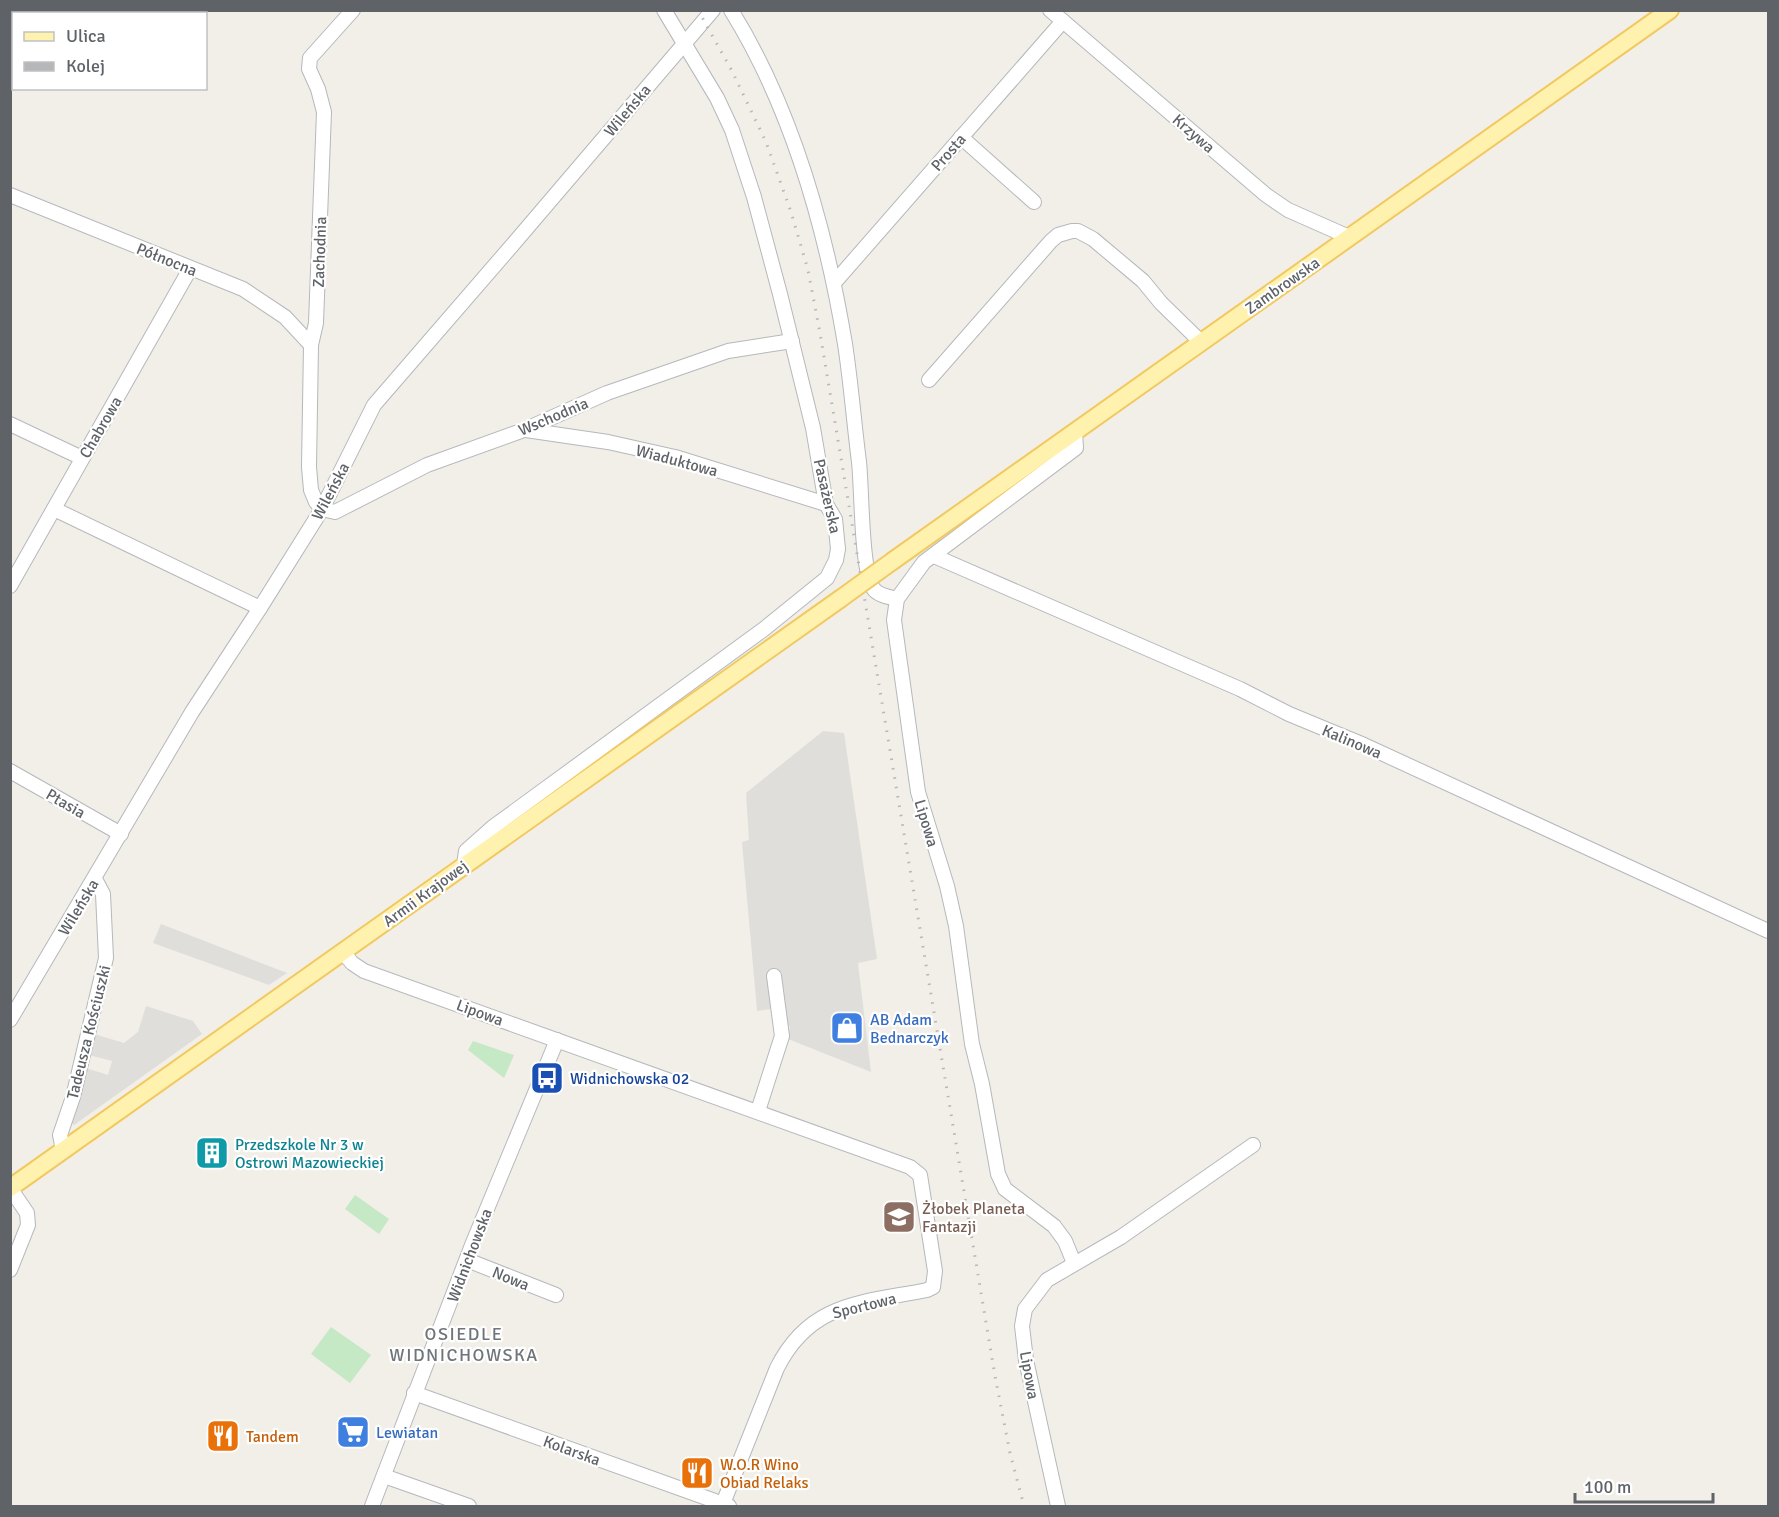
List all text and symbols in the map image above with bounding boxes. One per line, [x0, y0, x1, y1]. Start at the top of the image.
legend [12, 12, 207, 90]
text: Ulica [66, 25, 106, 47]
text: Kolej [66, 55, 105, 77]
street label: Wileńska [600, 80, 655, 141]
street label: Krzywa [1168, 110, 1219, 158]
street label: Prosta [927, 130, 971, 176]
street label: Zachodnia [309, 216, 331, 288]
street label: Północna [133, 239, 200, 281]
street label: Zambrowska [1241, 253, 1324, 319]
street label: Chabrowa [75, 393, 127, 462]
street label: Wschodnia [515, 393, 591, 441]
street label: Wiaduktowa [633, 440, 720, 482]
street label: Pasażerska [809, 457, 845, 535]
street label: Wileńska [307, 459, 354, 524]
street label: Kalinowa [1319, 720, 1385, 763]
street label: Ptasia [42, 785, 89, 823]
street label: Lipowa [909, 797, 943, 849]
street label: Armii Krajowej [379, 856, 472, 931]
street label: Wileńska [54, 876, 103, 939]
street label: Tadeusza Kościuszki [63, 963, 115, 1101]
street label: Lipowa [453, 995, 506, 1031]
shop icon: AB Adam Bednarczyk [829, 1010, 865, 1046]
place label: AB Adam Bednarczyk [870, 1010, 949, 1048]
bus stop icon: Widnichowska 02 [529, 1060, 565, 1096]
place label: Widnichowska 02 [570, 1069, 689, 1089]
building icon: Przedszkole Nr 3 w Ostrowi Mazowieckiej [194, 1135, 230, 1171]
place label: Przedszkole Nr 3 w Ostrowi Mazowieckiej [235, 1135, 384, 1173]
school or university icon: Żłobek Planeta Fantazji [881, 1199, 917, 1235]
place label: Żłobek Planeta Fantazji [922, 1199, 1025, 1237]
street label: Widnichowska [443, 1206, 497, 1305]
street label: Nowa [489, 1262, 532, 1295]
street label: Sportowa [830, 1288, 898, 1324]
district label: OSIEDLE WIDNICHOWSKA [389, 1323, 539, 1366]
street label: Lipowa [1015, 1350, 1043, 1401]
supermarket icon: Lewiatan [335, 1414, 371, 1450]
restaurant icon: Tandem [205, 1418, 241, 1454]
place label: Lewiatan [376, 1423, 438, 1443]
place label: Tandem [246, 1427, 299, 1447]
street label: Kolarska [540, 1431, 603, 1471]
restaurant icon: W.O.R Wino Obiad Relaks [679, 1455, 715, 1491]
place label: W.O.R Wino Obiad Relaks [720, 1455, 809, 1493]
scale bar [1575, 1466, 1713, 1504]
text: 100 m [1584, 1476, 1631, 1498]

